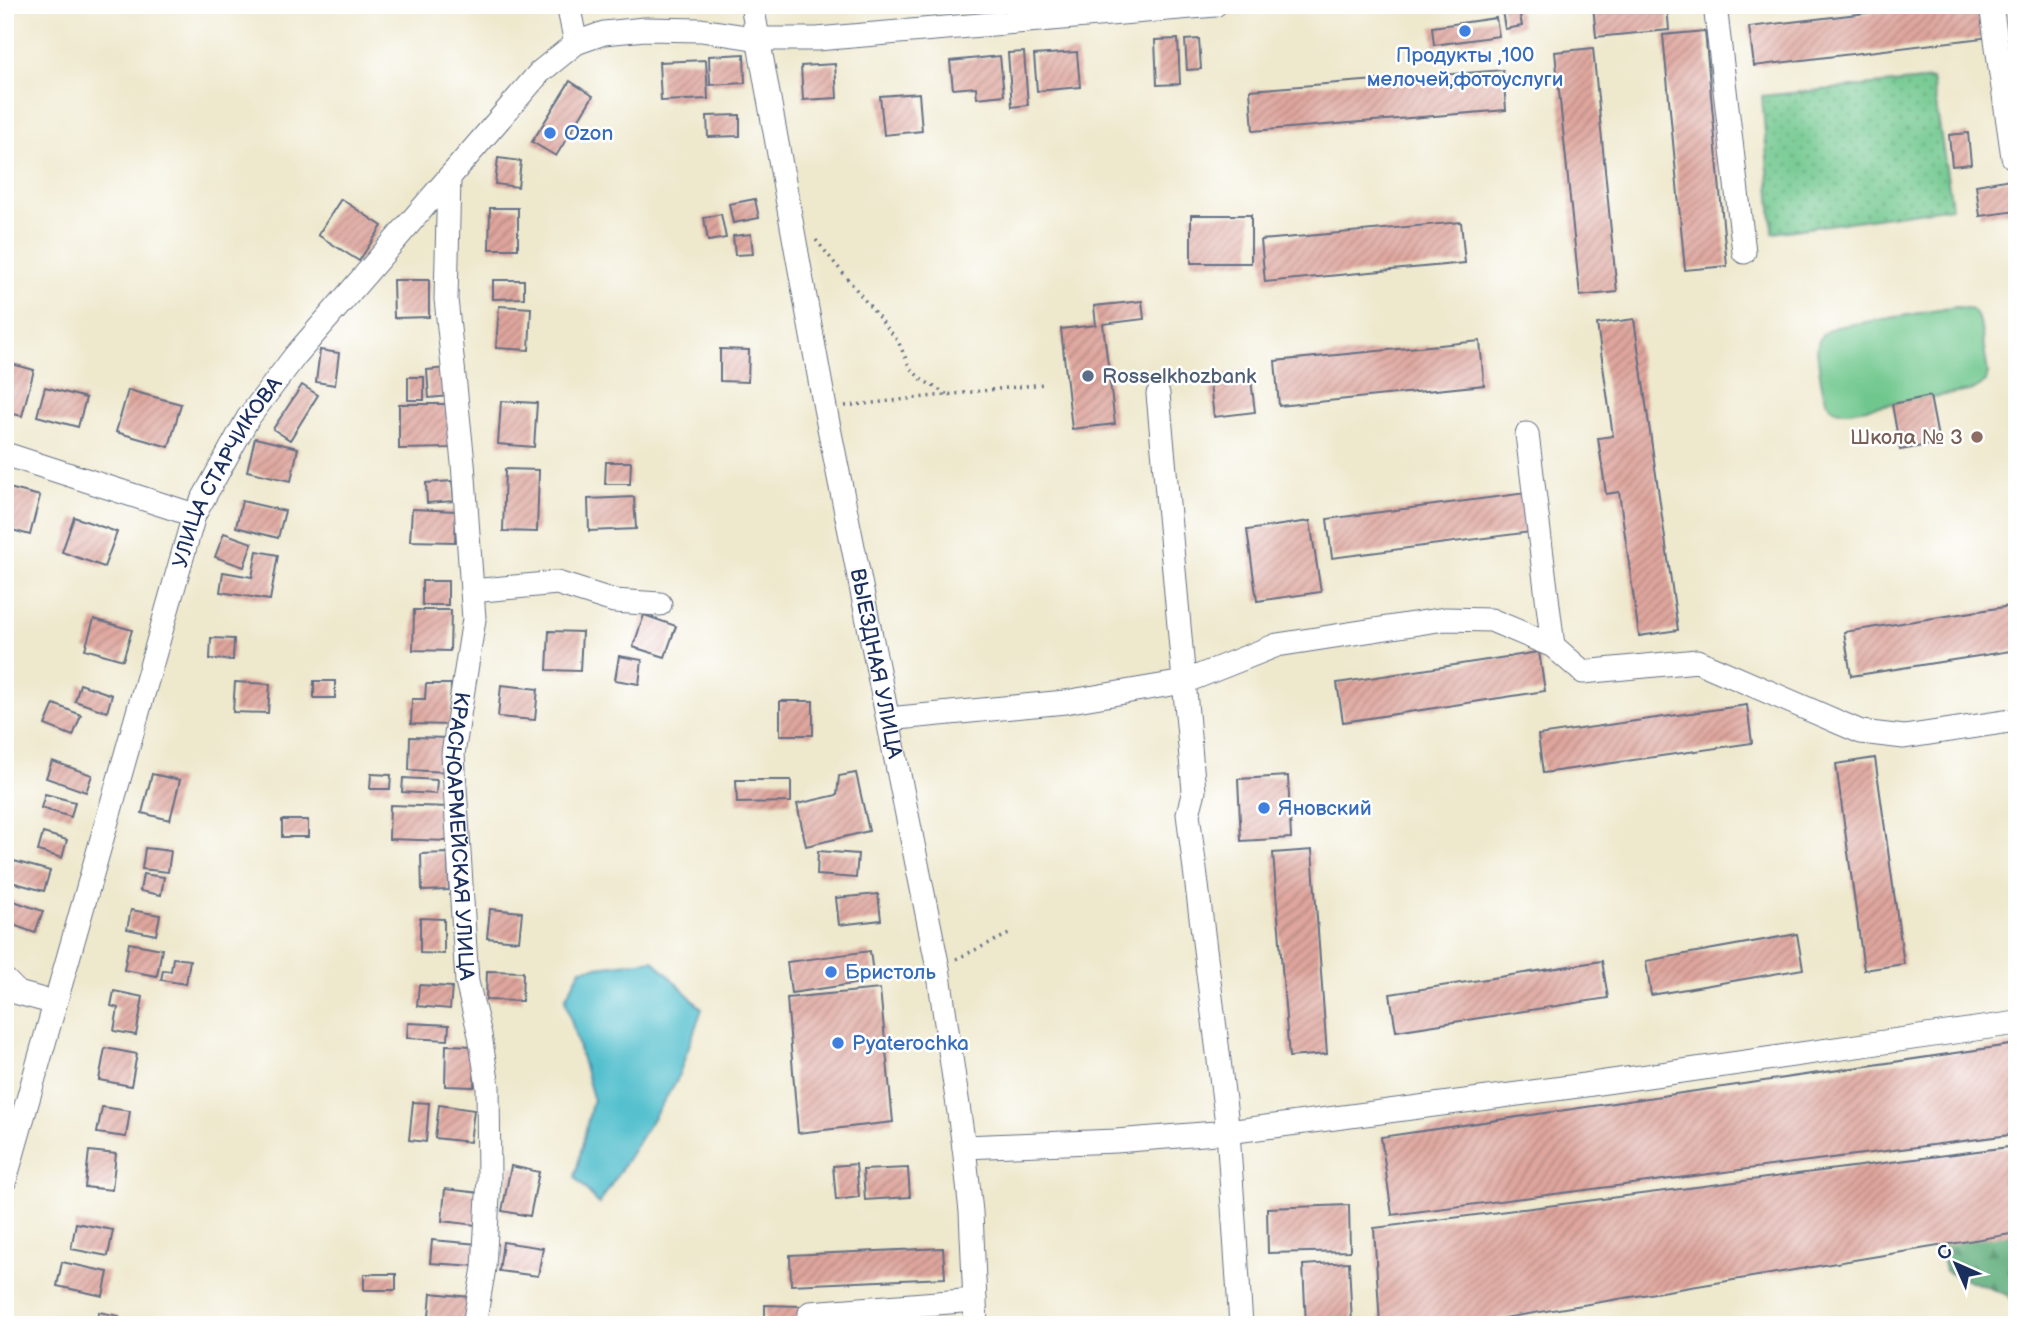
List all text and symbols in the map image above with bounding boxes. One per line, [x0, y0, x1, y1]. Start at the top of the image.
marker: Продукты ,100 мелочей,фотоуслуги [1457, 23, 1473, 39]
place label: Продукты ,100 мелочей,фотоуслуги [1367, 43, 1563, 92]
place label: Ozon [564, 121, 613, 146]
marker: Ozon [542, 125, 558, 141]
place label: Rosselkhozbank [1102, 364, 1257, 389]
marker: Rosselkhozbank [1080, 368, 1096, 384]
street label: УЛИЦА СТАРЧИКОВА [168, 372, 288, 571]
place label: Школа № 3 [1850, 425, 1963, 450]
marker: Школа № 3 [1969, 429, 1985, 445]
street label: ВЫЕЗДНАЯ УЛИЦА [845, 566, 907, 761]
street label: КРАСНОАРМЕЙСКАЯ УЛИЦА [439, 690, 479, 981]
place label: Яновский [1278, 796, 1372, 821]
marker: Яновский [1256, 800, 1272, 816]
place label: Бристоль [845, 960, 936, 985]
marker: Бристоль [823, 964, 839, 980]
place label: Pyaterochka [852, 1031, 969, 1056]
marker: Pyaterochka [830, 1035, 846, 1051]
north arrow [1920, 1228, 1990, 1298]
text: С [1932, 1240, 1958, 1266]

